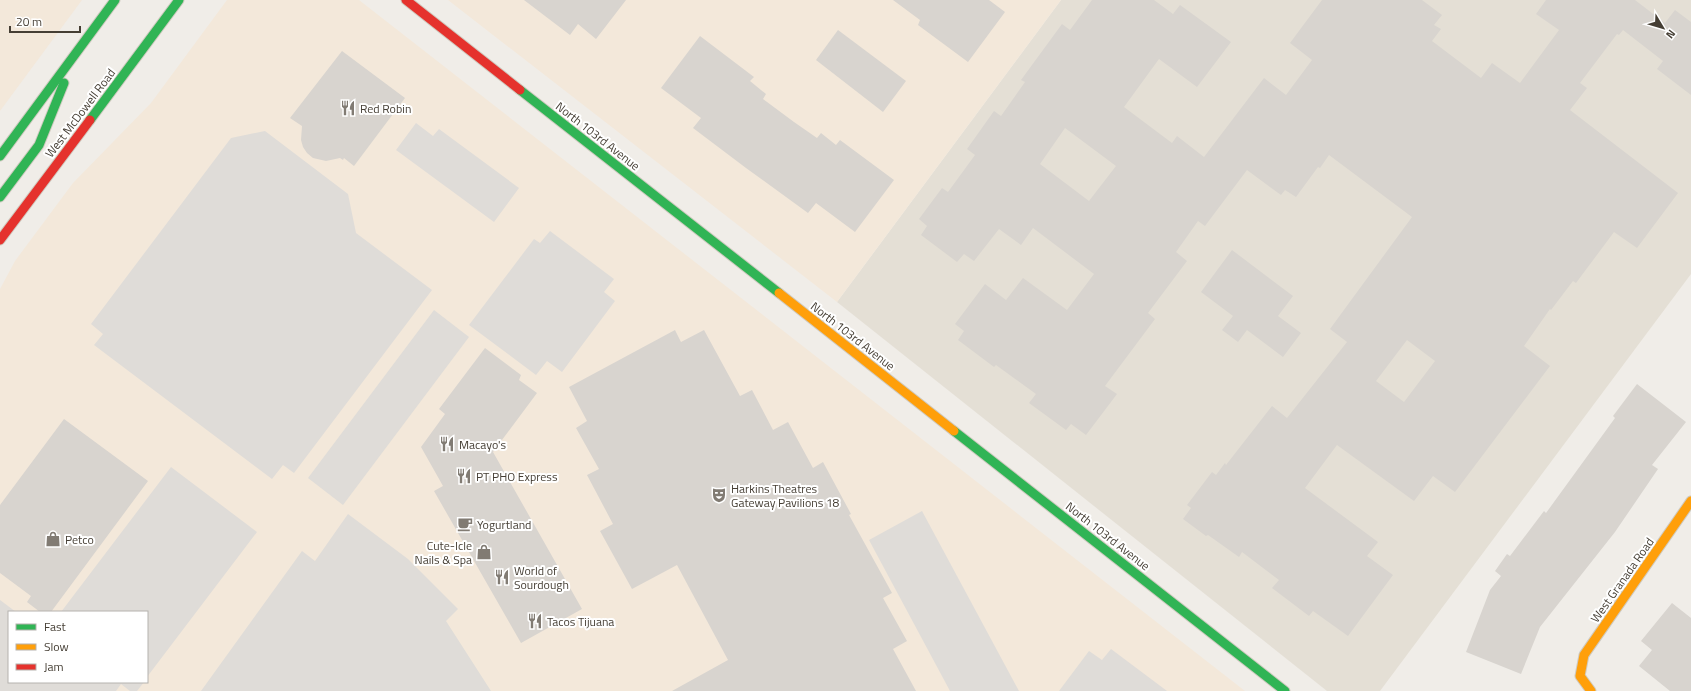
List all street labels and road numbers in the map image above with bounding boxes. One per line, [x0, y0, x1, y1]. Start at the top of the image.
street label: West McDowell Road [40, 64, 120, 162]
street label: North 103rd Avenue [552, 97, 644, 175]
street label: North 103rd Avenue [807, 297, 899, 375]
street label: North 103rd Avenue [1062, 497, 1154, 575]
street label: West Granada Road [1586, 534, 1658, 626]

